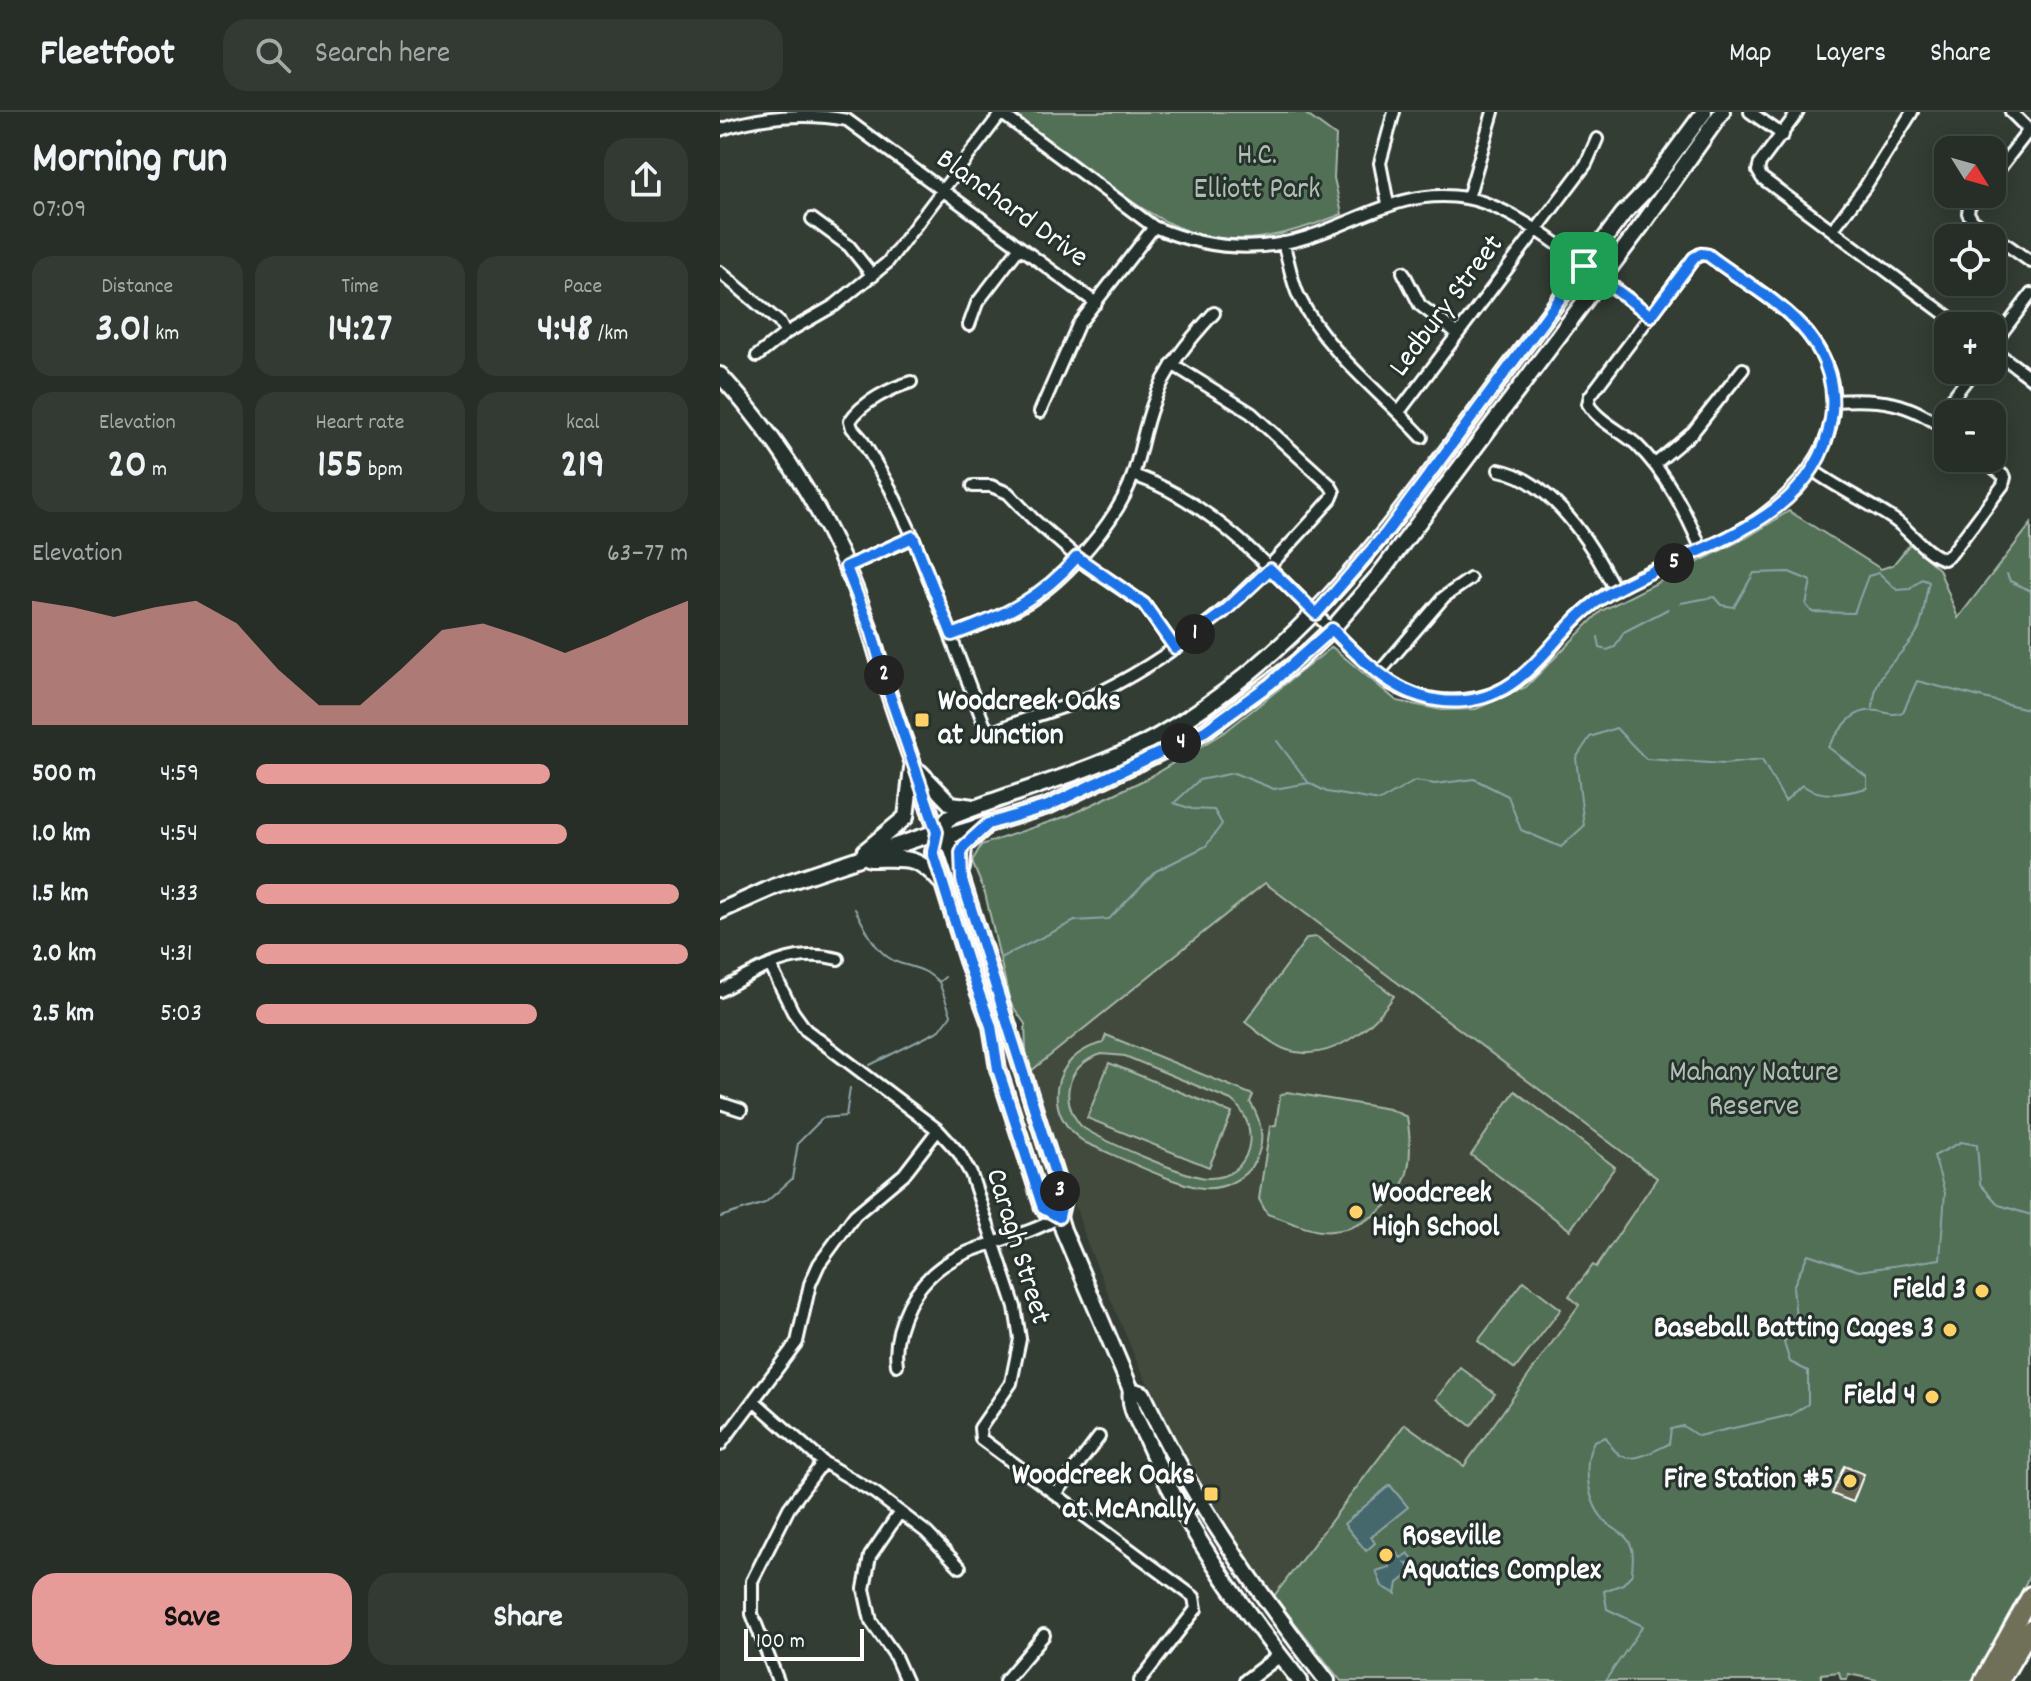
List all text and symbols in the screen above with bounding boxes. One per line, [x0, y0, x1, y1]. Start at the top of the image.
search box [223, 19, 783, 91]
text: Fleetfoot [40, 28, 175, 83]
icon: search [251, 33, 295, 77]
text: Search here [315, 34, 450, 77]
text: Map [1729, 35, 1772, 75]
text: Layers [1816, 35, 1886, 75]
text: Share [1930, 35, 1991, 75]
text: Morning run [32, 130, 227, 193]
park label: H.C. Elliott Park [1194, 136, 1320, 213]
north arrow [1934, 136, 2006, 208]
map controls [1934, 136, 2006, 472]
button: share [604, 138, 688, 222]
street label: Blanchard Drive [926, 140, 1096, 280]
text: 07:09 [32, 192, 87, 229]
button: locate [1934, 224, 2006, 296]
street label: Ledbury Street [1380, 227, 1516, 387]
pin [1550, 232, 1618, 300]
icon: arrive [1562, 244, 1606, 288]
text: Distance [101, 272, 173, 303]
text: Time [341, 272, 379, 303]
text: Pace [563, 272, 602, 303]
text: 3.01 [95, 303, 150, 360]
text: 14:27 [328, 303, 392, 360]
text: 4:48 [537, 303, 593, 360]
button: + [1934, 312, 2006, 384]
text: km [150, 319, 179, 350]
text: /km [593, 319, 628, 350]
button: − [1934, 400, 2006, 472]
text: Elevation [99, 408, 176, 439]
text: Heart rate [316, 408, 404, 439]
text: kcal [566, 408, 599, 439]
text: 20 [108, 439, 147, 496]
text: 155 [317, 439, 363, 496]
text: 219 [560, 439, 605, 496]
text: m [147, 455, 167, 486]
text: bpm [363, 455, 403, 486]
text: Elevation [32, 536, 122, 573]
text: 63–77 m [607, 536, 688, 573]
pin: 5 [1654, 543, 1694, 583]
text: 5 [1669, 547, 1679, 578]
pin: 1 [1175, 614, 1215, 654]
text: 1 [1193, 618, 1197, 649]
pin: 2 [864, 655, 904, 695]
text: 2 [879, 659, 889, 690]
place label: Woodcreek Oaks at Junction [938, 682, 1121, 759]
marker: Woodcreek Oaks at Junction [913, 711, 931, 729]
pin: 4 [1161, 723, 1201, 763]
text: 4 [1176, 727, 1186, 758]
text: 500 m [32, 756, 96, 793]
text: 4:59 [160, 756, 199, 793]
text: 1.0 km [32, 816, 91, 853]
text: 4:54 [160, 816, 198, 853]
text: 1.5 km [32, 876, 89, 913]
text: 4:33 [160, 876, 198, 913]
text: 2.0 km [32, 936, 96, 973]
text: 4:31 [160, 936, 192, 973]
text: 2.5 km [32, 996, 94, 1033]
text: 5:03 [160, 996, 202, 1033]
park label: Mahany Nature Reserve [1669, 1053, 1839, 1130]
street label: Caragh Street [972, 1164, 1060, 1330]
pin: 3 [1040, 1171, 1080, 1211]
place label: Woodcreek High School [1372, 1174, 1500, 1251]
text: 3 [1055, 1175, 1065, 1206]
marker: Woodcreek High School [1347, 1203, 1365, 1221]
place label: Field 3 [1893, 1270, 1966, 1313]
marker: Field 3 [1973, 1282, 1991, 1300]
place label: Baseball Batting Cages 3 [1654, 1309, 1934, 1352]
marker: Baseball Batting Cages 3 [1941, 1321, 1959, 1339]
place label: Field 4 [1843, 1376, 1916, 1419]
marker: Field 4 [1923, 1388, 1941, 1406]
place label: Woodcreek Oaks at McAnally [1012, 1456, 1197, 1533]
place label: Fire Station #5 [1664, 1460, 1834, 1503]
marker: Fire Station #5 [1841, 1472, 1859, 1490]
marker: Woodcreek Oaks at McAnally [1202, 1485, 1220, 1503]
place label: Roseville Aquatics Complex [1402, 1517, 1602, 1594]
marker: Roseville Aquatics Complex [1377, 1546, 1395, 1564]
button: Save [32, 1573, 352, 1665]
button: Share [368, 1573, 688, 1665]
scale bar [744, 1625, 864, 1661]
text: 100 m [756, 1627, 805, 1658]

